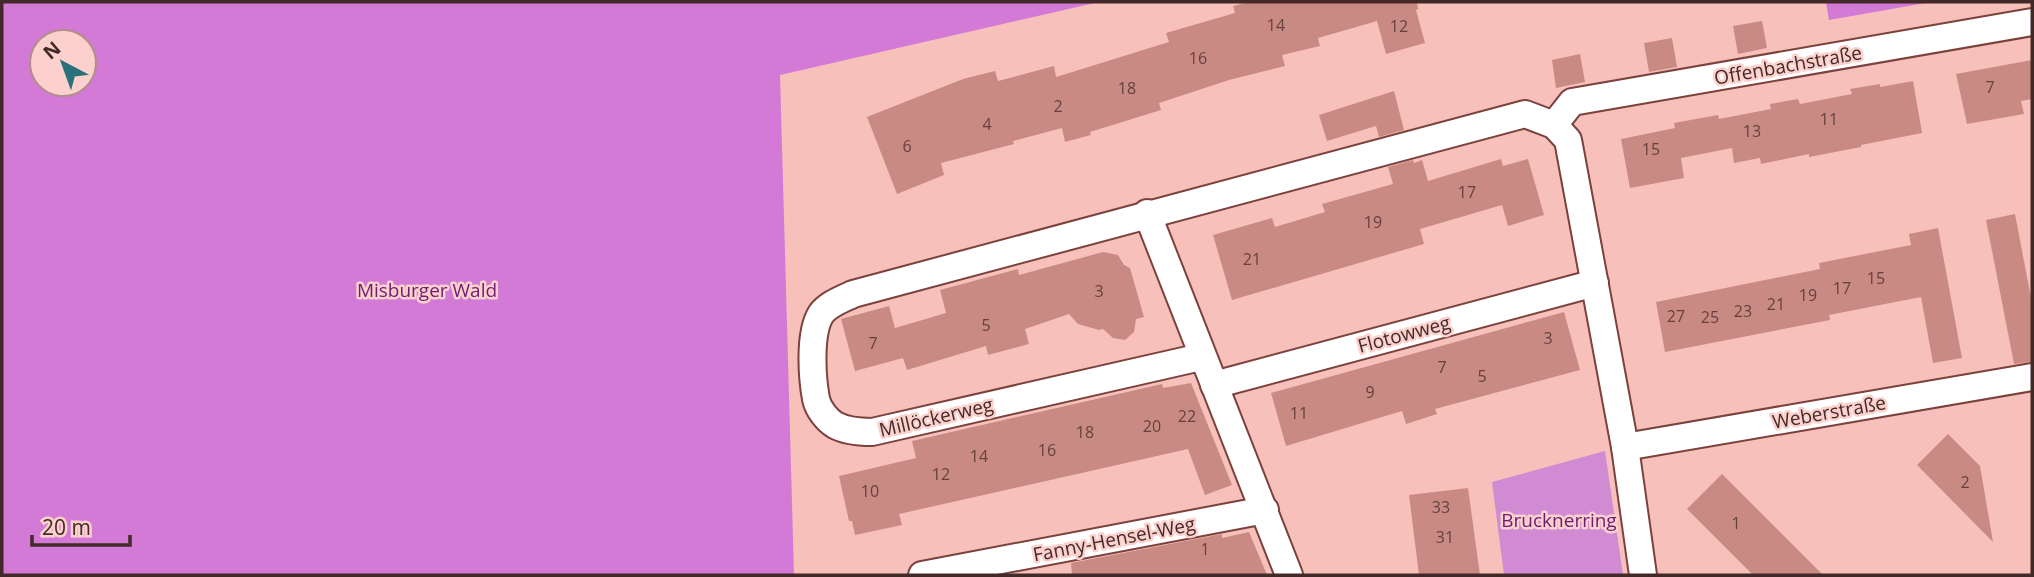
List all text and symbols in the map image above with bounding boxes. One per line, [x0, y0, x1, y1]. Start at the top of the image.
house number: 14 [1267, 14, 1285, 36]
house number: 12 [1390, 15, 1408, 37]
north arrow [28, 28, 98, 98]
text: N [37, 35, 66, 65]
street label: Offenbachstraße [1712, 39, 1864, 91]
house number: 16 [1189, 47, 1207, 69]
house number: 7 [1985, 76, 1995, 98]
house number: 18 [1118, 77, 1136, 99]
house number: 2 [1053, 95, 1063, 117]
house number: 11 [1820, 108, 1838, 130]
house number: 4 [982, 113, 992, 135]
house number: 13 [1743, 120, 1761, 142]
house number: 6 [902, 135, 912, 157]
house number: 15 [1642, 138, 1660, 160]
house number: 17 [1458, 181, 1476, 203]
house number: 19 [1364, 211, 1382, 233]
house number: 21 [1243, 248, 1261, 270]
house number: 15 [1867, 267, 1885, 289]
park label: Misburger Wald [357, 277, 497, 303]
house number: 17 [1833, 277, 1851, 299]
house number: 3 [1094, 280, 1104, 302]
house number: 19 [1799, 284, 1817, 306]
house number: 21 [1767, 293, 1785, 315]
house number: 23 [1734, 300, 1752, 322]
house number: 27 [1667, 305, 1685, 327]
house number: 25 [1701, 306, 1719, 328]
street label: Flotowweg [1355, 309, 1453, 359]
house number: 5 [981, 314, 991, 336]
house number: 3 [1543, 327, 1553, 349]
house number: 7 [868, 332, 878, 354]
house number: 7 [1437, 356, 1447, 378]
house number: 5 [1477, 365, 1487, 387]
house number: 9 [1365, 381, 1375, 403]
street label: Weberstraße [1770, 389, 1888, 435]
street label: Millöckerweg [876, 391, 996, 443]
house number: 11 [1290, 402, 1308, 424]
house number: 22 [1178, 405, 1196, 427]
house number: 20 [1143, 415, 1161, 437]
house number: 18 [1076, 421, 1094, 443]
house number: 16 [1038, 439, 1056, 461]
house number: 14 [970, 445, 988, 467]
house number: 12 [932, 463, 950, 485]
house number: 2 [1960, 471, 1970, 493]
house number: 10 [861, 480, 879, 502]
house number: 33 [1432, 496, 1450, 518]
scale bar [32, 504, 130, 548]
park label: Brucknerring [1501, 507, 1617, 533]
street label: Fanny-Hensel-Weg [1031, 511, 1197, 567]
house number: 1 [1731, 512, 1741, 534]
text: 20 m [42, 513, 91, 541]
house number: 31 [1436, 526, 1454, 548]
house number: 1 [1200, 538, 1210, 560]

